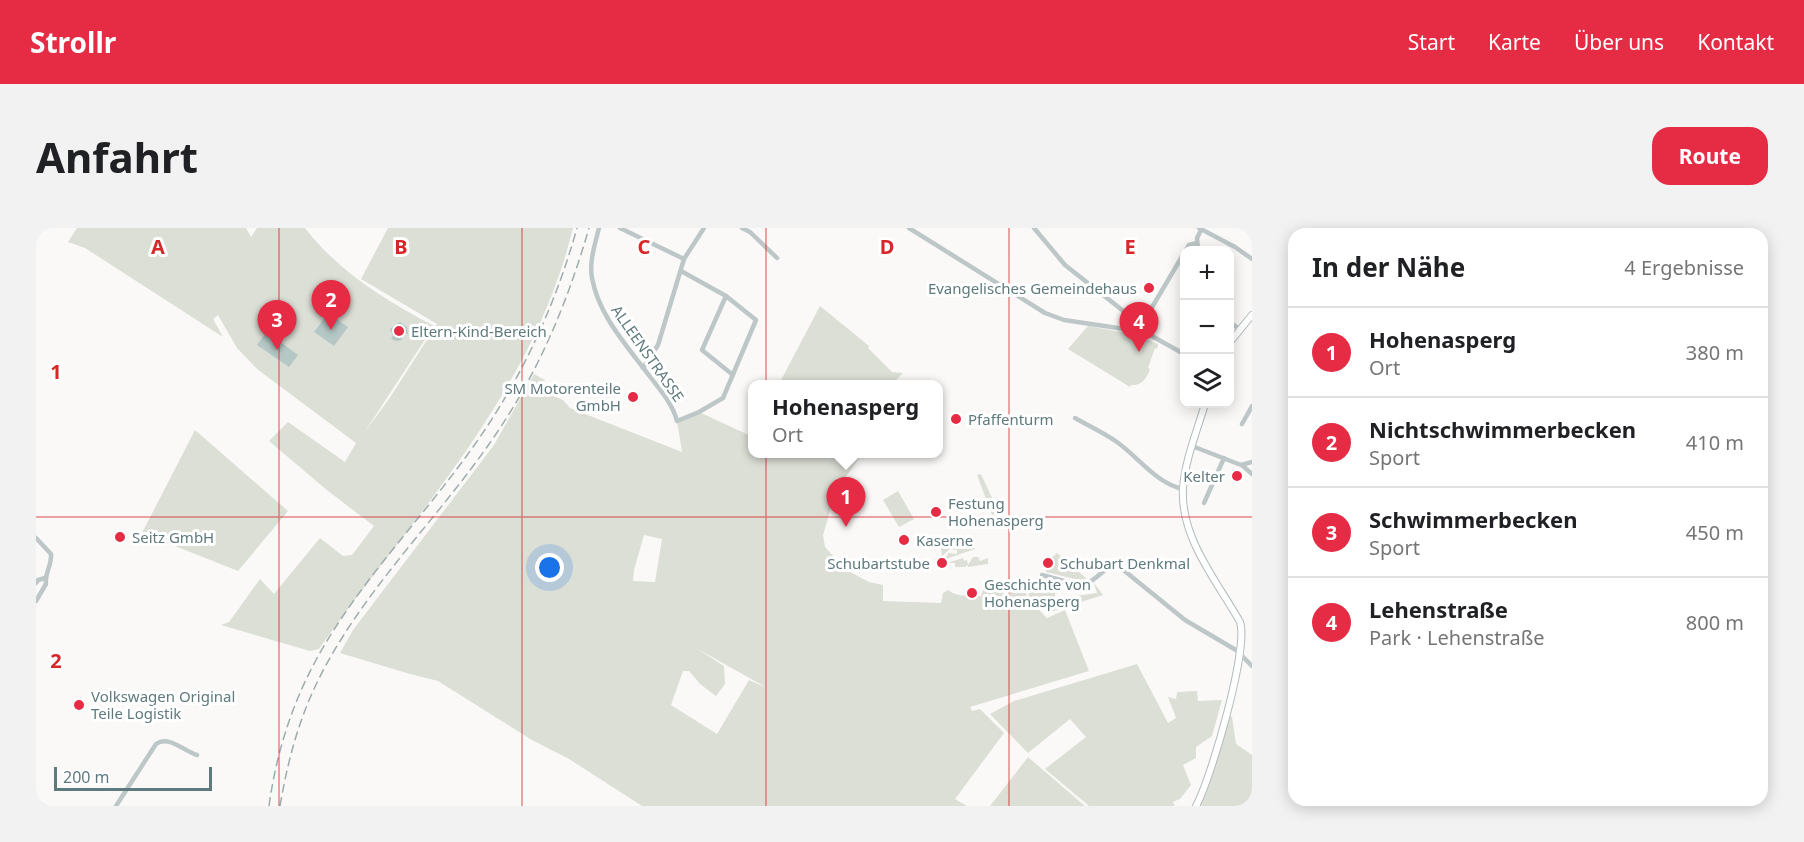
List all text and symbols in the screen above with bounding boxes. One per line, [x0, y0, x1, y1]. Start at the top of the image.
text: Strollr [30, 23, 116, 61]
text: Start [1408, 28, 1455, 56]
text: Karte [1488, 28, 1541, 56]
text: Über uns [1574, 28, 1664, 56]
text: Kontakt [1697, 28, 1774, 56]
button: Route [1652, 127, 1768, 185]
text: Anfahrt [36, 128, 198, 185]
text: A [151, 233, 165, 260]
text: B [394, 233, 408, 260]
text: C [638, 233, 651, 260]
text: D [880, 233, 894, 260]
text: E [1124, 233, 1136, 260]
map controls [1180, 246, 1234, 408]
button: + [1180, 246, 1234, 300]
text: In der Nähe [1312, 249, 1465, 285]
text: 4 Ergebnisse [1624, 254, 1744, 281]
place label: Evangelisches Gemeindehaus [928, 278, 1137, 298]
pin: 2 [312, 280, 350, 330]
marker: Evangelisches Gemeindehaus [1142, 281, 1156, 295]
pin: 3 [258, 300, 296, 350]
button: − [1180, 300, 1234, 354]
street label: ALLEENSTRASSE [607, 301, 689, 405]
pin: 4 [1120, 302, 1158, 352]
place label: Eltern-Kind-Bereich [411, 321, 547, 341]
marker: Eltern-Kind-Bereich [392, 324, 406, 338]
text: Hohenasperg [1369, 324, 1516, 354]
text: 1 [1326, 339, 1337, 366]
text: 380 m [1686, 339, 1744, 366]
button: layers [1180, 354, 1234, 408]
text: Ort [1369, 354, 1400, 381]
text: 1 [50, 358, 62, 385]
place label: SM Motorenteile GmbH [504, 378, 621, 415]
popup [748, 380, 943, 458]
marker: SM Motorenteile GmbH [626, 390, 640, 404]
text: Hohenasperg [772, 391, 919, 421]
place label: Pfaffenturm [968, 409, 1054, 429]
marker: Pfaffenturm [949, 412, 963, 426]
text: Nichtschwimmerbecken [1369, 414, 1636, 444]
text: Ort [772, 421, 803, 448]
text: 2 [1326, 429, 1337, 456]
text: 410 m [1686, 429, 1744, 456]
text: Sport [1369, 444, 1420, 471]
place label: Kelter [1183, 466, 1225, 486]
marker: Kelter [1230, 469, 1244, 483]
pin: 1 [826, 478, 866, 527]
place label: Festung Hohenasperg [948, 493, 1044, 530]
text: Schwimmerbecken [1369, 504, 1578, 534]
marker: Festung Hohenasperg [929, 505, 943, 519]
text: 3 [1326, 519, 1337, 546]
text: 450 m [1686, 519, 1744, 546]
place label: Seitz GmbH [132, 527, 214, 547]
marker: Seitz GmbH [113, 530, 127, 544]
place label: Kaserne [916, 530, 973, 550]
marker: Kaserne [897, 533, 911, 547]
text: Sport [1369, 534, 1420, 561]
your location [535, 553, 564, 582]
place label: Schubartstube [827, 553, 930, 573]
place label: Schubart Denkmal [1060, 553, 1190, 573]
marker: Schubartstube [935, 556, 949, 570]
marker: Schubart Denkmal [1041, 556, 1055, 570]
place label: Geschichte von Hohenasperg [984, 574, 1091, 611]
marker: Geschichte von Hohenasperg [965, 586, 979, 600]
text: Lehenstraße [1369, 594, 1508, 624]
text: 4 [1326, 609, 1337, 636]
text: 800 m [1686, 609, 1744, 636]
text: Park · Lehenstraße [1369, 624, 1545, 651]
text: 2 [50, 647, 62, 674]
place label: Volkswagen Original Teile Logistik [91, 686, 235, 723]
marker: Volkswagen Original Teile Logistik [72, 698, 86, 712]
scale bar [54, 764, 212, 792]
text: 200 m [63, 766, 110, 788]

